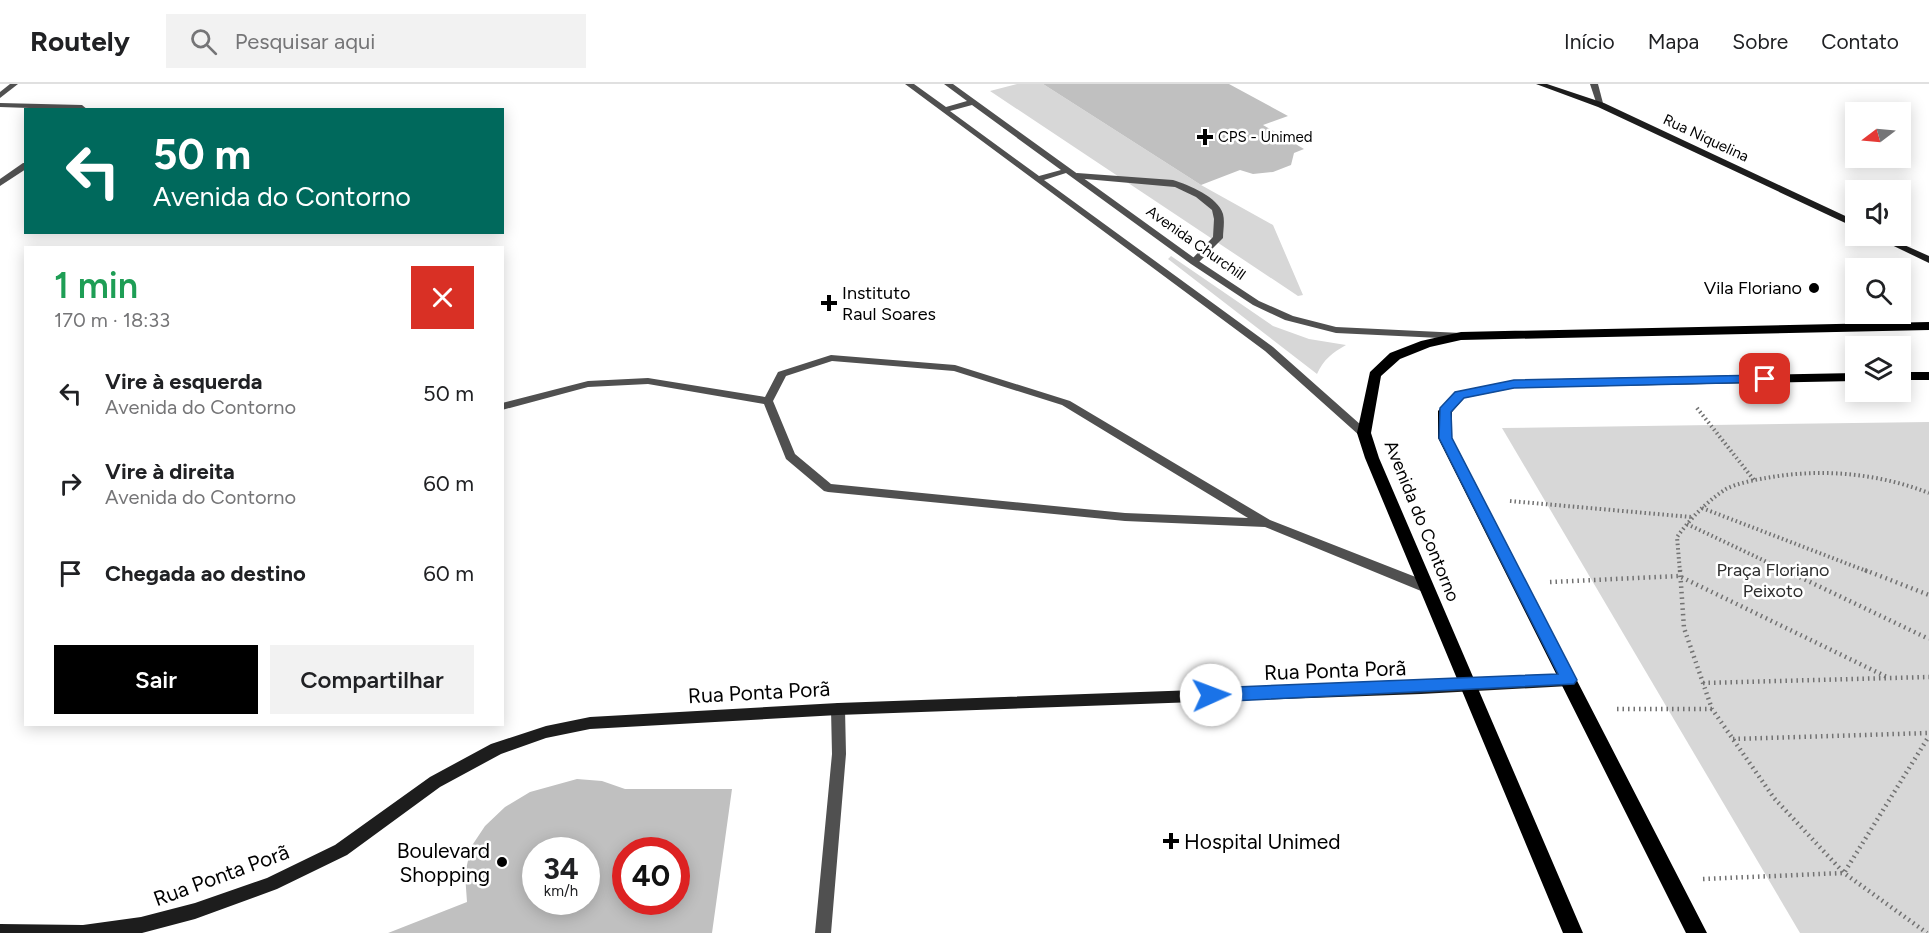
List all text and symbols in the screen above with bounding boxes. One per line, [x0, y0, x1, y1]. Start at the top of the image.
search box [166, 14, 586, 68]
text: Routely [30, 24, 130, 58]
icon: search [187, 25, 220, 58]
text: Pesquisar aqui [235, 28, 375, 55]
text: Início [1564, 29, 1615, 54]
text: Mapa [1648, 29, 1699, 54]
text: Sobre [1732, 29, 1788, 54]
text: Contato [1821, 29, 1899, 54]
north arrow [1845, 102, 1911, 168]
map controls [1845, 102, 1911, 402]
street label: Rua Niquelina [1660, 110, 1752, 166]
marker: CPS - Unimed [1196, 128, 1214, 146]
place label: CPS - Unimed [1218, 128, 1313, 146]
text: 50 m [153, 129, 251, 180]
icon: left [54, 132, 132, 210]
text: Avenida do Contorno [153, 180, 411, 213]
button: sound [1845, 180, 1911, 246]
street label: Avenida Churchill [1143, 202, 1249, 284]
button: search [1845, 258, 1911, 324]
text: 1 min [54, 264, 138, 307]
button: close [411, 266, 474, 329]
place label: Vila Floriano [1704, 277, 1802, 299]
marker: Vila Floriano [1807, 281, 1821, 295]
place label: Instituto Raul Soares [842, 282, 936, 325]
marker: Instituto Raul Soares [820, 294, 838, 312]
text: 170 m · 18:33 [54, 308, 170, 332]
button: layers [1845, 336, 1911, 402]
pin [1739, 353, 1790, 404]
icon: arrive [1748, 362, 1781, 395]
text: Vire à esquerda [105, 368, 263, 395]
icon: left [54, 377, 87, 410]
text: 50 m [423, 380, 474, 407]
text: Avenida do Contorno [105, 395, 296, 419]
street label: Avenida do Contorno [1380, 437, 1464, 605]
text: Vire à direita [105, 458, 235, 485]
icon: right [54, 467, 87, 500]
text: 60 m [423, 470, 474, 497]
text: Avenida do Contorno [105, 485, 296, 509]
icon: arrive [54, 557, 87, 590]
park label: Praça Floriano Peixoto [1716, 559, 1830, 602]
text: Chegada ao destino [105, 560, 306, 587]
text: 60 m [423, 560, 474, 587]
button: Sair [54, 645, 258, 714]
button: Compartilhar [270, 645, 474, 714]
street label: Rua Ponta Porã [1263, 655, 1407, 685]
position arrow [1179, 663, 1243, 727]
street label: Rua Ponta Porã [687, 676, 831, 708]
place label: Hospital Unimed [1184, 829, 1341, 854]
marker: Hospital Unimed [1162, 832, 1180, 850]
speed limit sign: 40 [612, 837, 690, 915]
place label: Boulevard Shopping [397, 838, 490, 887]
street label: Rua Ponta Porã [150, 839, 292, 911]
text: 34 [543, 850, 579, 887]
marker: Boulevard Shopping [495, 855, 509, 869]
text: km/h [544, 882, 578, 900]

